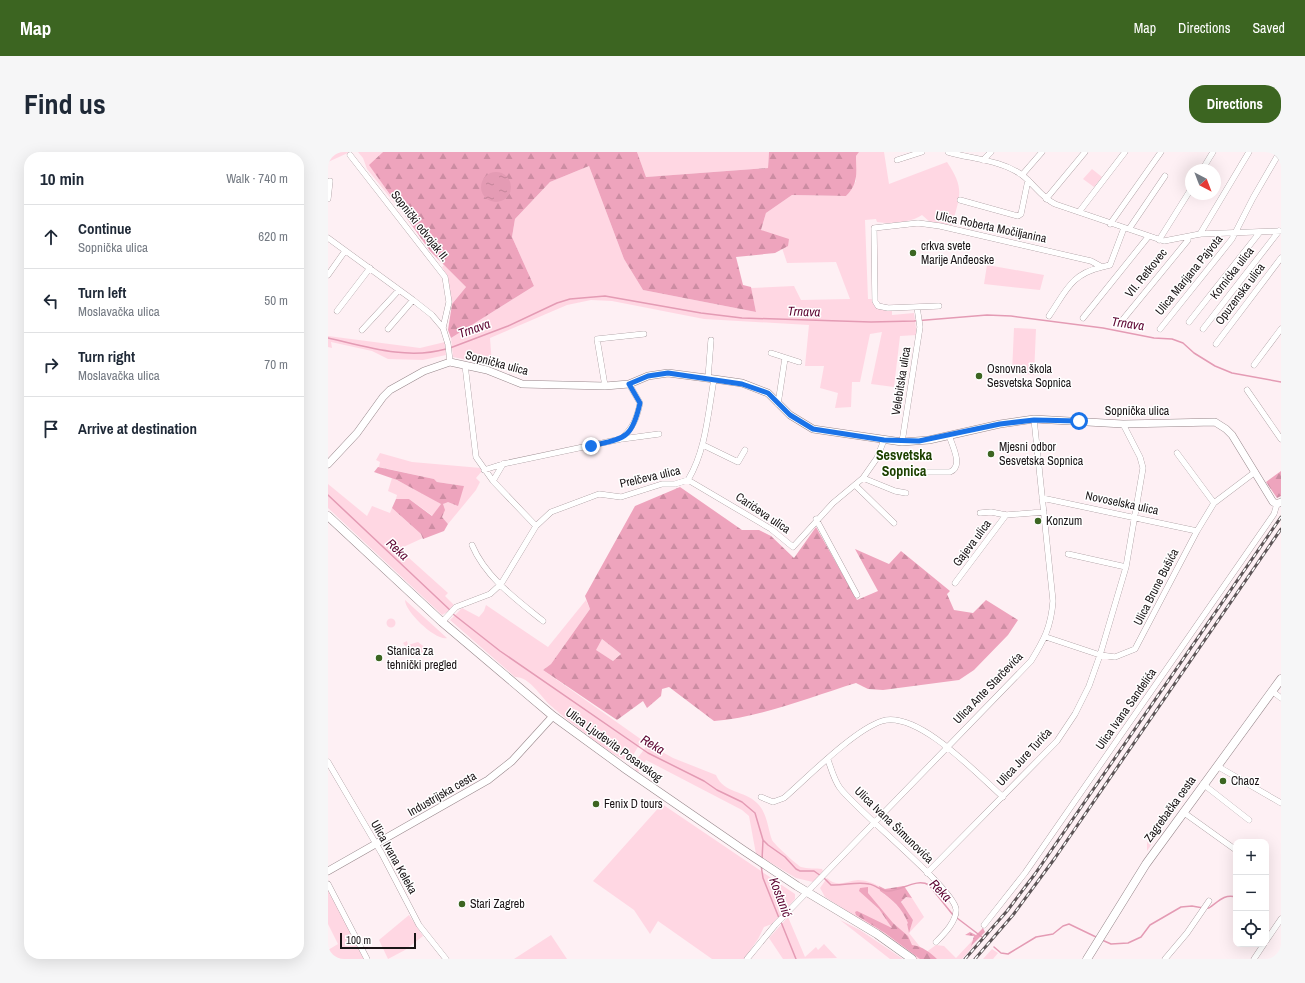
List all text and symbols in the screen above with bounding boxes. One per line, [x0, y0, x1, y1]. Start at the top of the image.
text: Map [20, 15, 51, 41]
text: Map [1134, 19, 1156, 37]
text: Directions [1178, 19, 1230, 37]
text: Saved [1252, 19, 1285, 37]
text: Find us [24, 85, 106, 123]
button: Directions [1189, 85, 1281, 123]
north arrow [1185, 164, 1221, 200]
text: 10 min [40, 167, 84, 190]
text: Walk · 740 m [226, 170, 288, 187]
street label: Sopnički odvojak II. [387, 187, 453, 265]
street label: Ulica Roberta Močiljanina [934, 207, 1049, 247]
text: Continue [78, 218, 131, 239]
icon: ahead [40, 226, 62, 248]
text: 620 m [258, 228, 288, 245]
street label: Ulica Marijana Pajvota [1152, 231, 1227, 319]
place label: crkva svete Marije Anđeoske [921, 238, 994, 268]
text: Sopnička ulica [78, 239, 148, 256]
street label: Kornićka ulica [1206, 243, 1258, 302]
street label: VII. Retkovec [1121, 245, 1171, 301]
marker: crkva svete Marije Anđeoske [908, 248, 918, 258]
street label: Opuzenska ulica [1212, 259, 1269, 328]
text: Turn left [78, 282, 126, 303]
icon: left [40, 290, 62, 312]
text: 50 m [264, 292, 288, 309]
water label: Trnava [787, 302, 821, 321]
text: Moslavačka ulica [78, 303, 160, 320]
water label: Trnava [1111, 313, 1145, 334]
water label: Trnava [456, 315, 493, 342]
street label: Velebitska ulica [888, 345, 914, 416]
text: Turn right [78, 346, 135, 367]
street label: Sopnička ulica [464, 347, 531, 379]
icon: right [40, 354, 62, 376]
text: 70 m [264, 356, 288, 373]
place label: Osnovna škola Sesvetska Sopnica [987, 361, 1072, 391]
text: Moslavačka ulica [78, 367, 160, 384]
marker: Osnovna škola Sesvetska Sopnica [974, 371, 984, 381]
street label: Sopnička ulica [1105, 403, 1170, 419]
route start [1070, 412, 1088, 430]
icon: arrive [40, 418, 62, 440]
text: Arrive at destination [78, 418, 197, 439]
route end [582, 437, 600, 455]
place label: Mjesni odbor Sesvetska Sopnica [999, 439, 1084, 469]
district label: Sesvetska Sopnica [876, 446, 933, 480]
marker: Mjesni odbor Sesvetska Sopnica [986, 449, 996, 459]
street label: Prelčeva ulica [618, 462, 682, 492]
street label: Novoselska ulica [1084, 487, 1161, 519]
street label: Carićeva ulica [732, 489, 794, 538]
place label: Konzum [1046, 513, 1082, 529]
street label: Gajeva ulica [949, 516, 995, 570]
marker: Konzum [1033, 516, 1043, 526]
water label: Reka [383, 535, 413, 564]
street label: Ulica Brune Bušića [1130, 545, 1182, 628]
place label: Stanica za tehnički pregled [387, 643, 457, 673]
street label: Ulica Ante Starčevića [950, 648, 1027, 727]
marker: Stanica za tehnički pregled [374, 653, 384, 663]
street label: Ulica Ivana Sandelića [1092, 665, 1160, 753]
street label: Ulica Ljudevita Posavskog [562, 704, 666, 786]
street label: Ulica Jure Turića [993, 724, 1055, 789]
water label: Reka [638, 731, 668, 758]
street label: Industrijska cesta [405, 768, 480, 820]
street label: Zagrebačka cesta [1141, 772, 1200, 845]
place label: Chaoz [1231, 773, 1260, 789]
marker: Chaoz [1218, 776, 1228, 786]
street label: Ulica Ivana Šimunovića [851, 783, 937, 867]
place label: Fenix D tours [604, 796, 663, 812]
marker: Fenix D tours [591, 799, 601, 809]
street label: Ulica Ivana Keleka [367, 817, 421, 897]
map controls [1233, 839, 1269, 947]
button: + [1233, 839, 1269, 875]
water label: Kostanić [765, 875, 796, 920]
water label: Reka [926, 875, 955, 905]
button: − [1233, 875, 1269, 911]
place label: Stari Zagreb [470, 896, 525, 912]
marker: Stari Zagreb [457, 899, 467, 909]
button: locate [1233, 911, 1269, 947]
scale bar [340, 931, 416, 950]
text: 100 m [346, 933, 371, 947]

